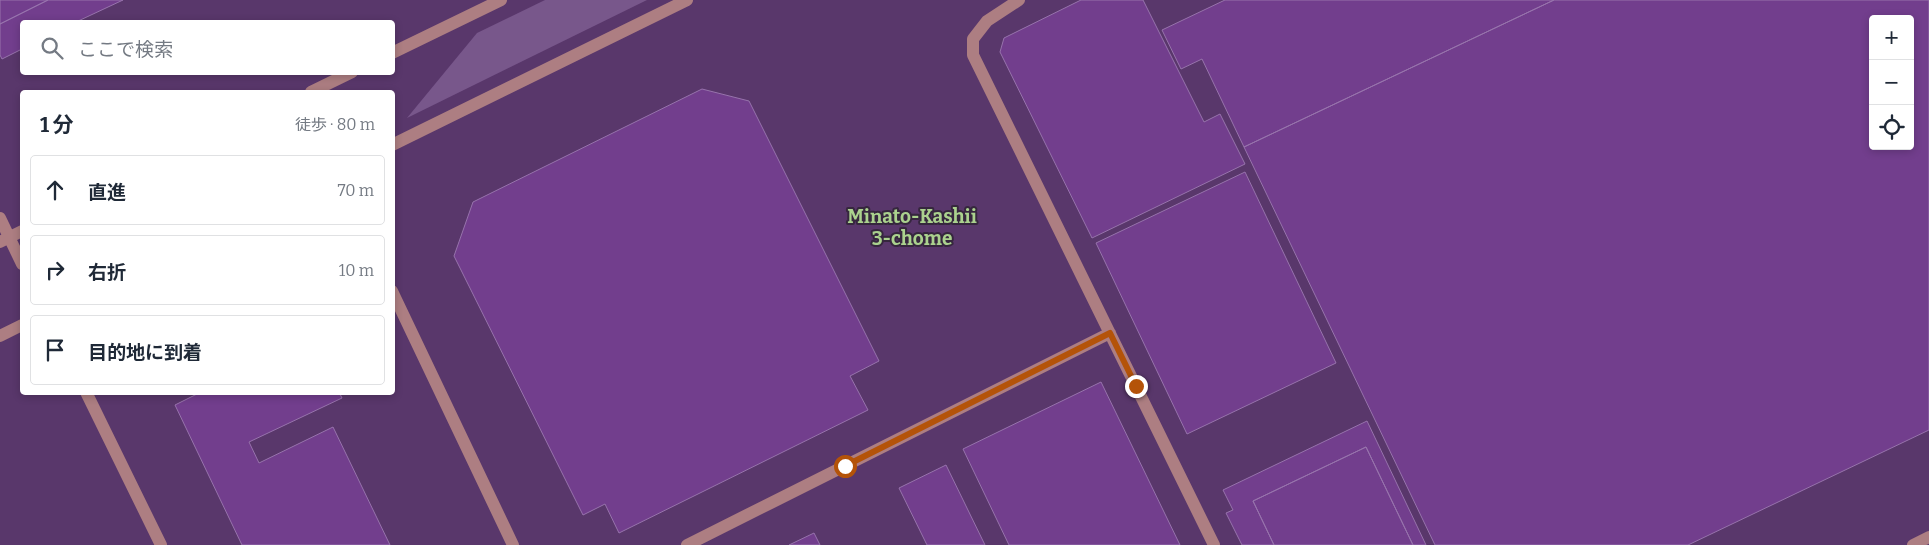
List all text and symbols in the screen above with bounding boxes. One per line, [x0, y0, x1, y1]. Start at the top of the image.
map controls [1869, 15, 1914, 150]
button: + [1869, 15, 1914, 60]
search box [20, 20, 395, 75]
icon: search [38, 34, 66, 62]
text: ここで検索 [78, 38, 173, 61]
button: − [1869, 60, 1914, 105]
button: locate [1869, 105, 1914, 150]
text: 1 分 [40, 112, 74, 138]
text: 徒歩 · 80 m [295, 115, 375, 134]
icon: ahead [41, 176, 69, 204]
text: 直進 [88, 181, 126, 204]
text: 70 m [338, 181, 374, 200]
district label: Minato-Kashii 3-chome [847, 205, 977, 250]
icon: right [41, 256, 69, 284]
text: 右折 [88, 261, 126, 284]
text: 10 m [339, 261, 374, 280]
icon: arrive [41, 336, 69, 364]
text: 目的地に到着 [88, 341, 202, 364]
route end [1125, 375, 1148, 398]
route start [834, 455, 857, 478]

